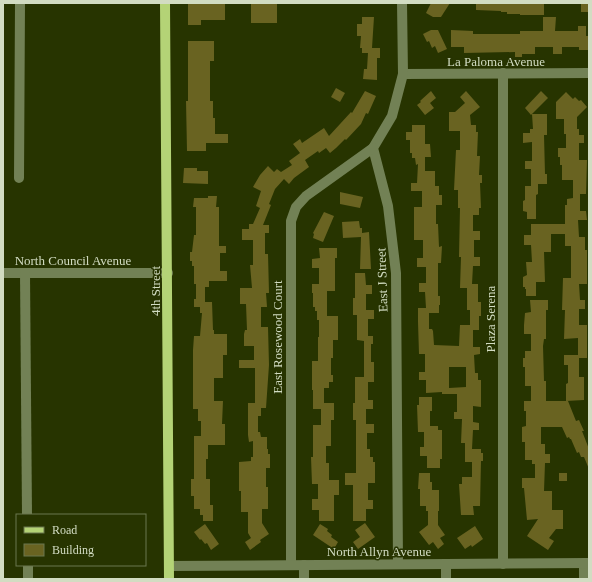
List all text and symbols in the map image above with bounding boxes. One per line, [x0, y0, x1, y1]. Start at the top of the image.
street label: La Paloma Avenue [447, 54, 545, 69]
street label: East J Street [373, 247, 391, 312]
street label: North Council Avenue [15, 253, 132, 268]
street label: 4th Street [148, 266, 163, 316]
street label: East Rosewood Court [270, 280, 285, 394]
street label: Plaza Serena [483, 285, 498, 352]
legend [16, 514, 146, 566]
text: Road [52, 523, 77, 537]
text: Building [52, 543, 94, 557]
street label: North Allyn Avenue [327, 544, 431, 559]

